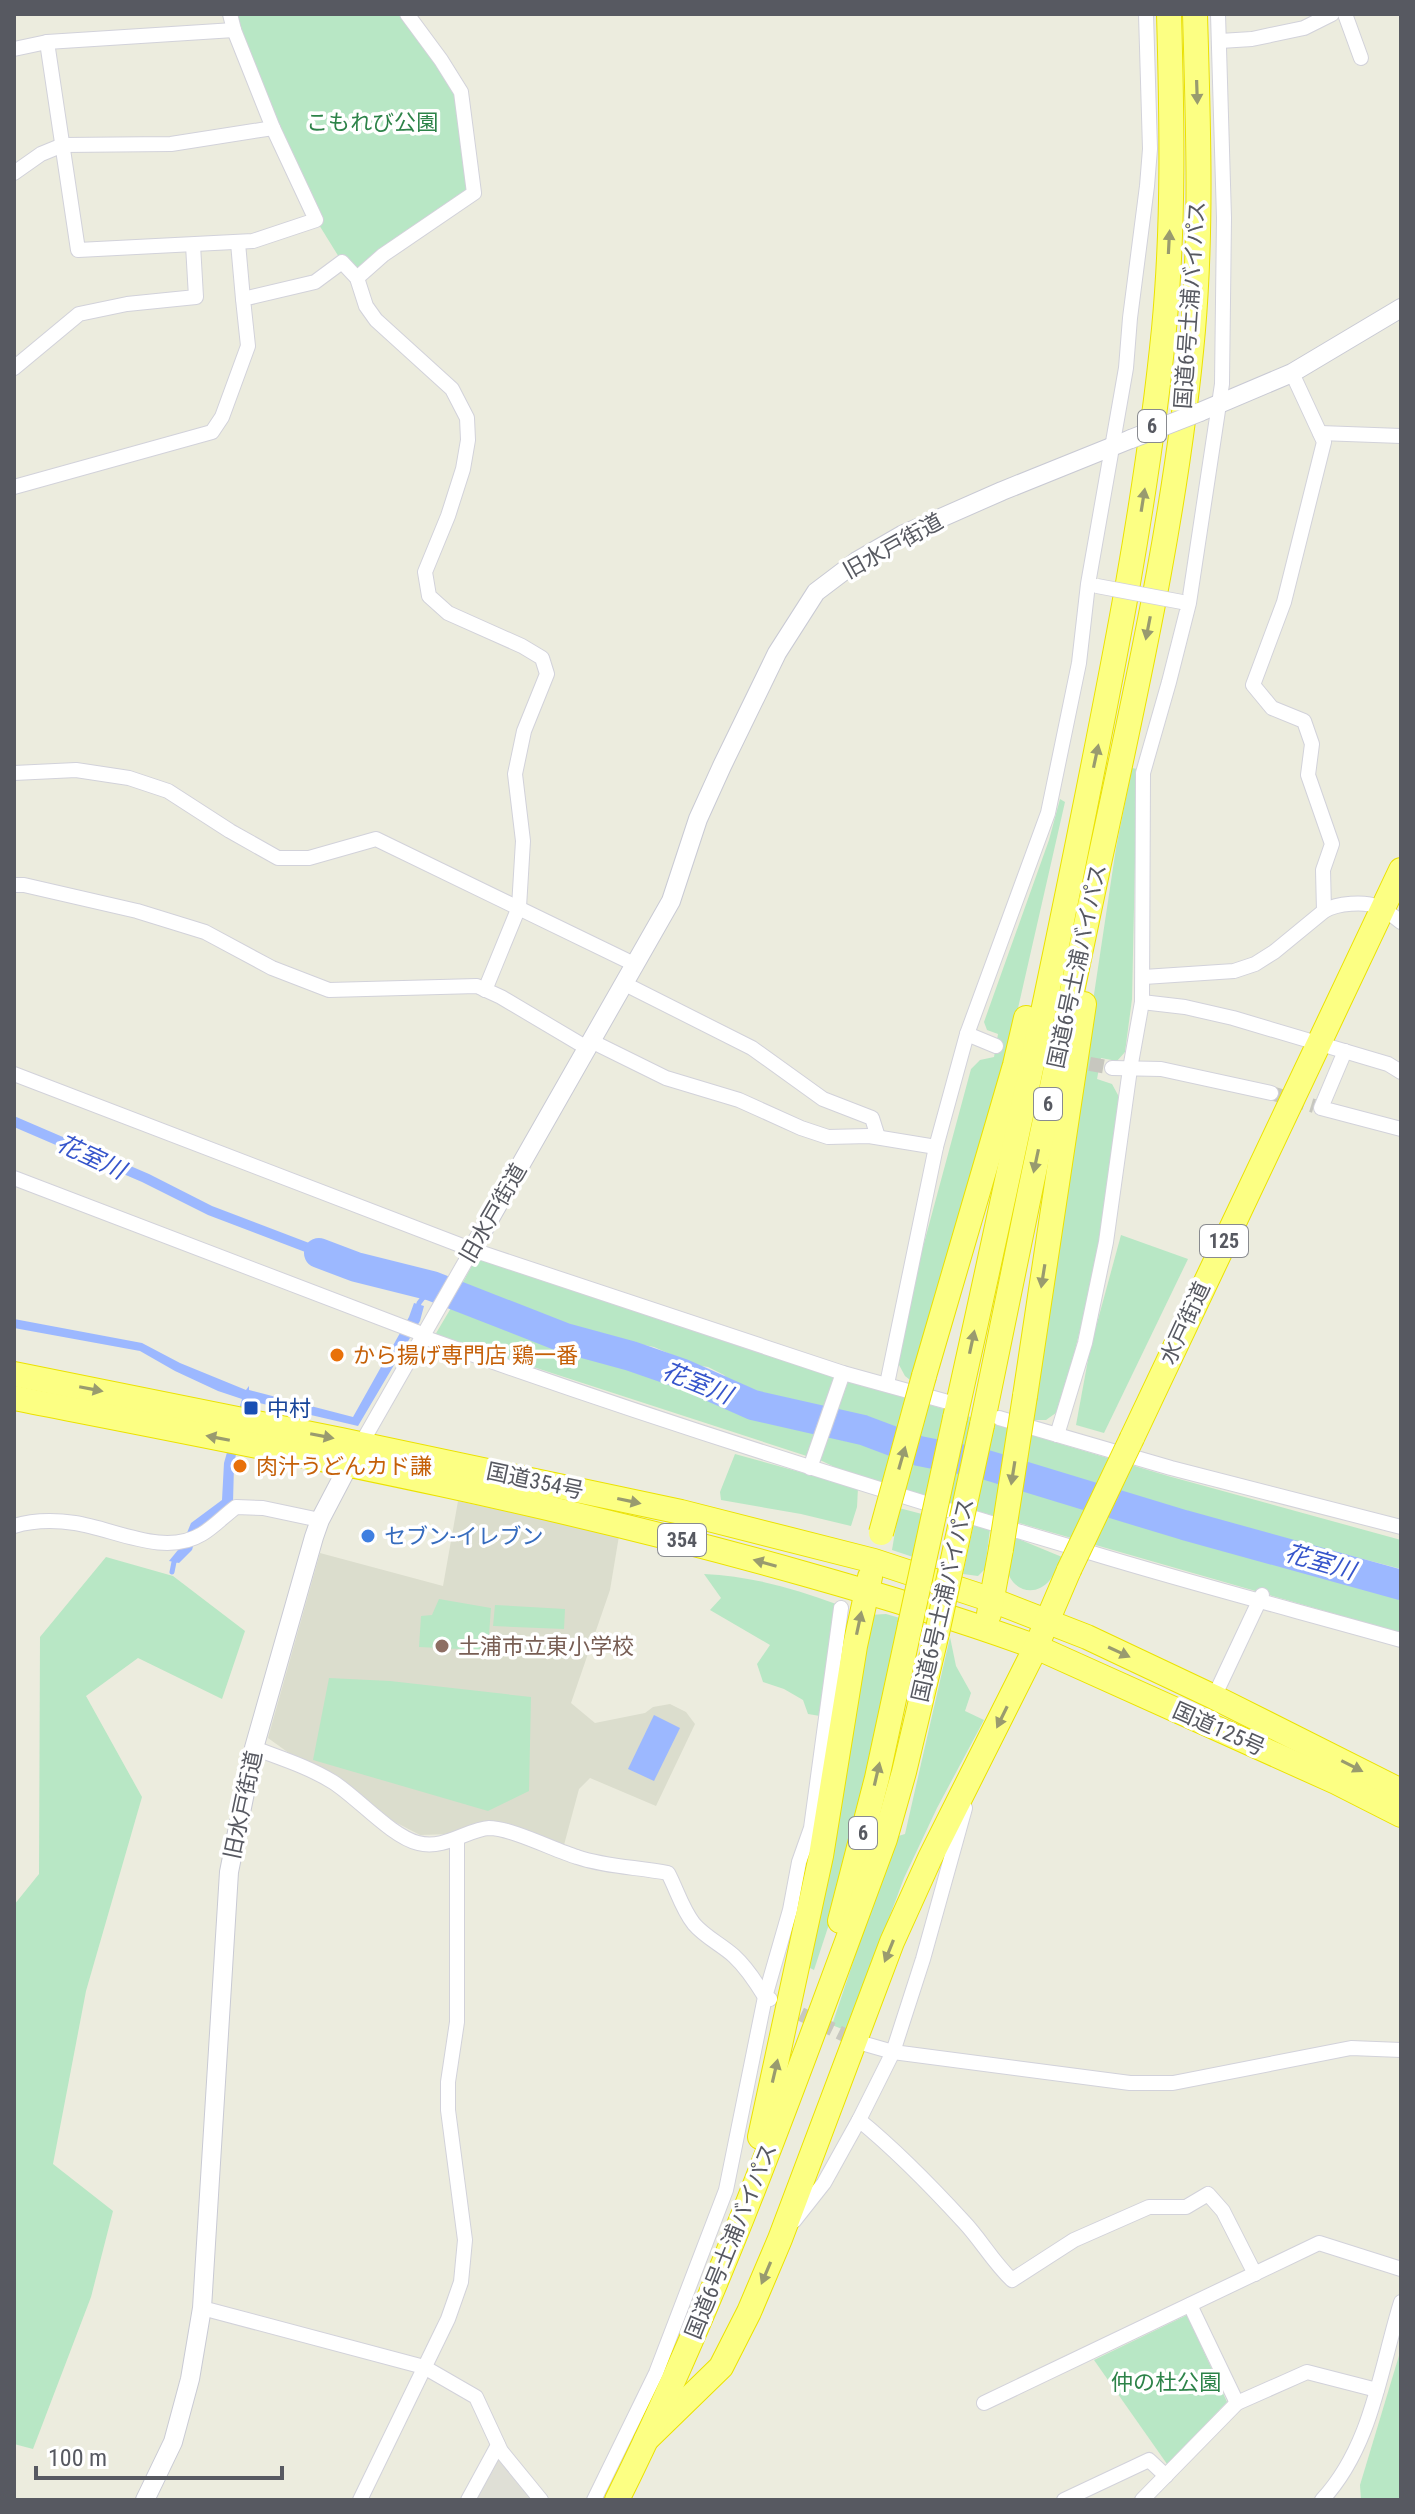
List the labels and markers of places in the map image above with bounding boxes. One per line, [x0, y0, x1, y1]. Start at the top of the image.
place label: から揚げ専門店 鶏一番 [353, 1343, 578, 1368]
marker: から揚げ専門店 鶏一番 [328, 1346, 346, 1364]
place label: 中村 [267, 1396, 311, 1421]
marker: 中村 [242, 1399, 260, 1417]
place label: 肉汁うどんカド謙 [256, 1454, 432, 1479]
marker: 肉汁うどんカド謙 [231, 1457, 249, 1475]
place label: セブン-イレブン [384, 1524, 543, 1549]
marker: セブン-イレブン [359, 1527, 377, 1545]
place label: 土浦市立東小学校 [458, 1634, 634, 1659]
marker: 土浦市立東小学校 [433, 1637, 451, 1655]

